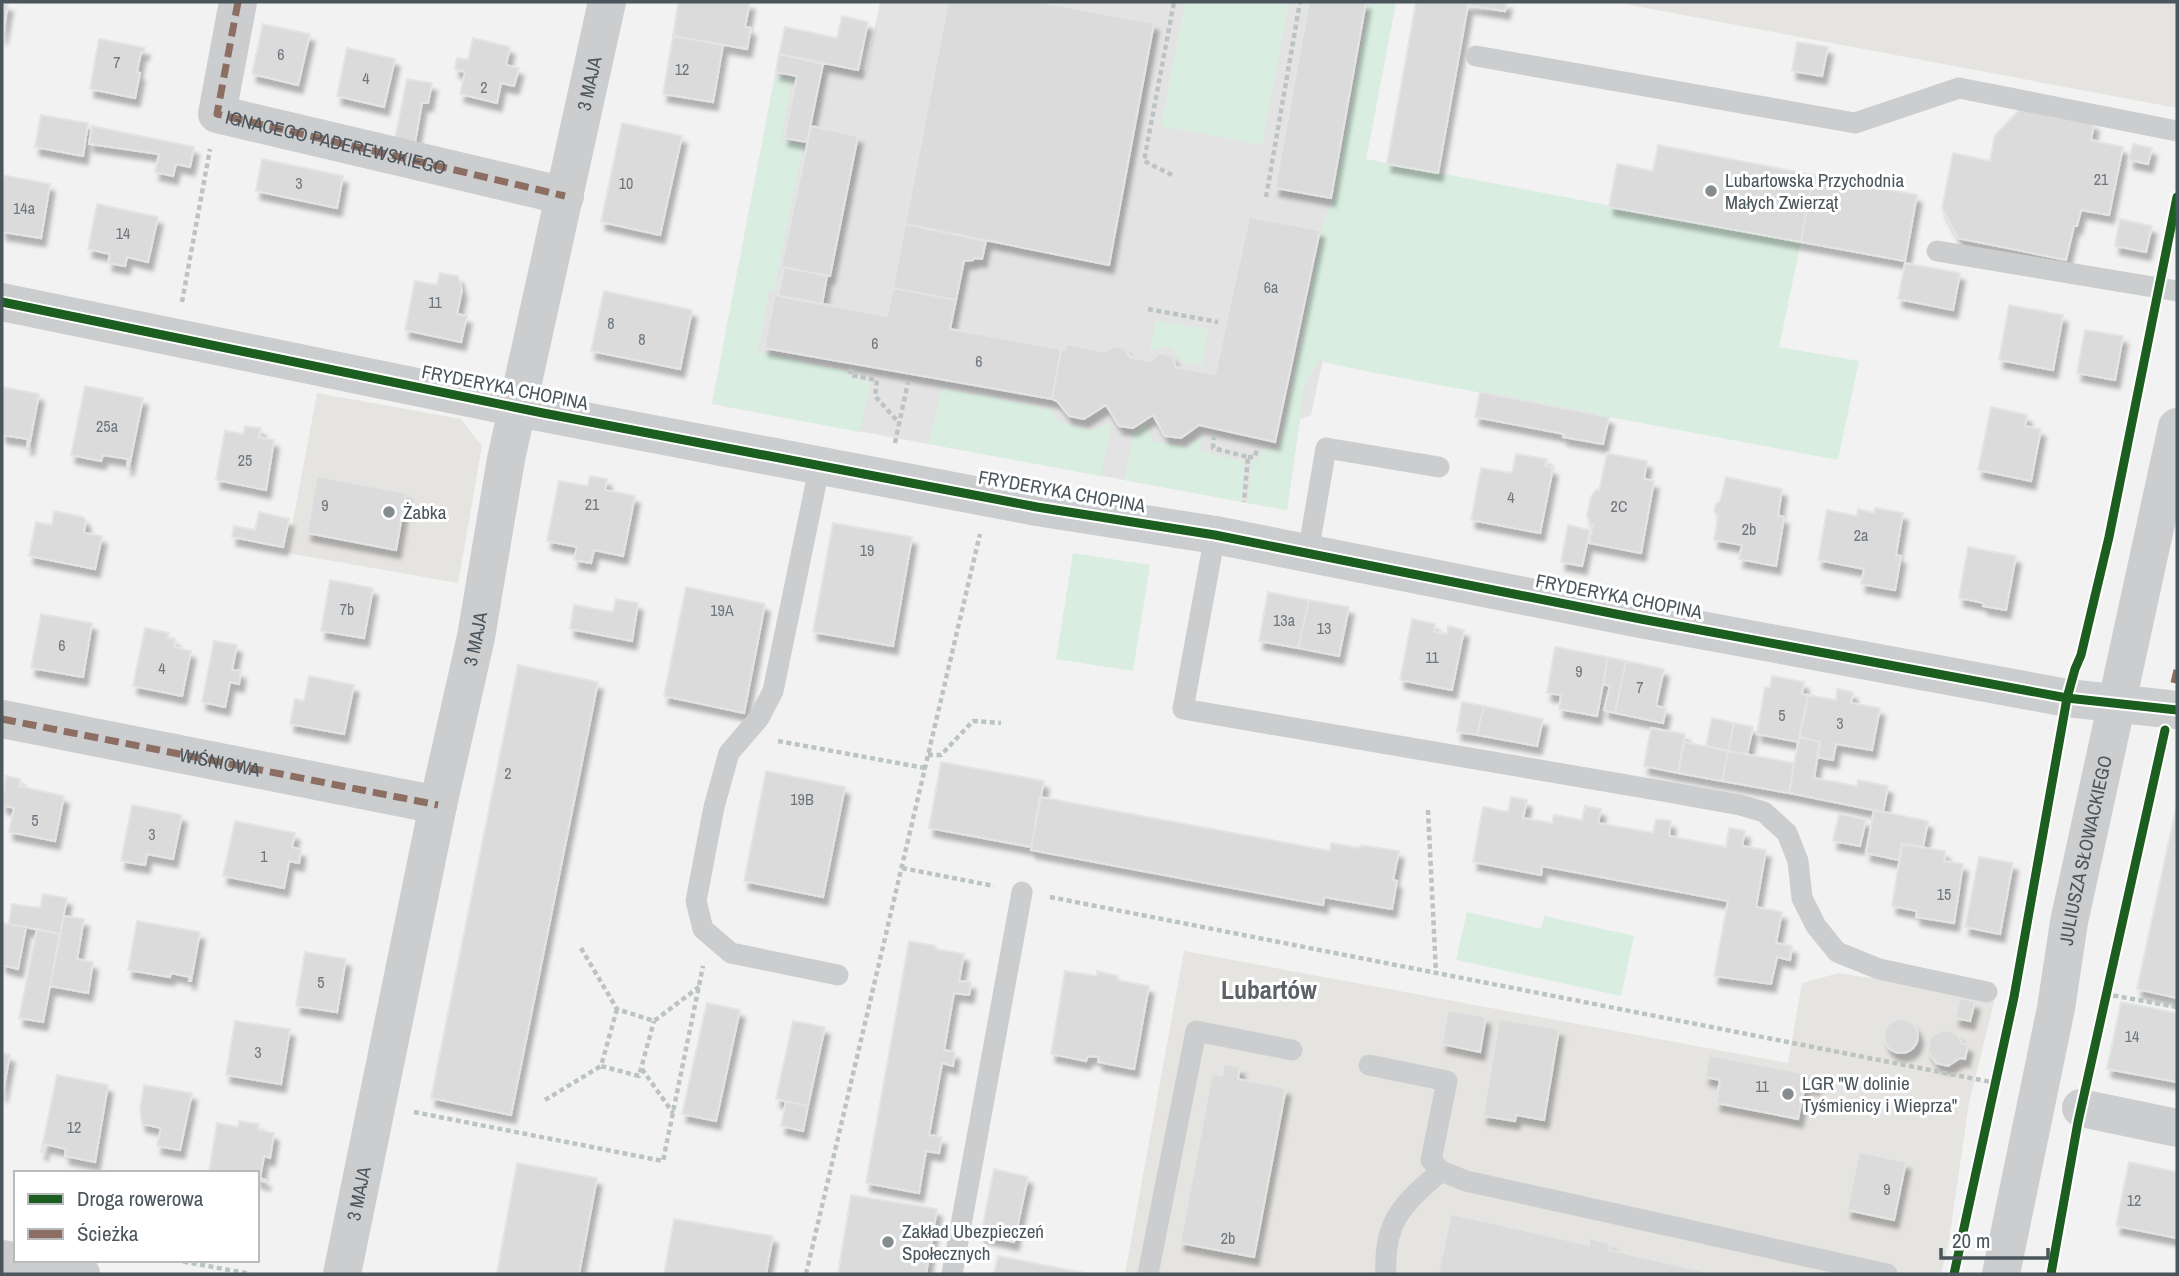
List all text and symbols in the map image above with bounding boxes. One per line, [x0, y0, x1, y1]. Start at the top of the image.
house number: 6 [277, 43, 285, 65]
house number: 7 [113, 51, 121, 73]
street label: 3 MAJA [570, 53, 608, 113]
house number: 12 [675, 58, 689, 80]
house number: 4 [362, 67, 370, 89]
house number: 2 [480, 76, 488, 98]
street label: IGNACEGO PADEREWSKIEGO [223, 103, 449, 181]
place label: Lubartowska Przychodnia Małych Zwierząt [1725, 167, 1905, 215]
house number: 21 [2094, 168, 2109, 190]
house number: 3 [295, 172, 303, 194]
house number: 10 [619, 172, 633, 194]
marker: Lubartowska Przychodnia Małych Zwierząt [1703, 183, 1719, 199]
house number: 14a [13, 197, 36, 219]
house number: 14 [116, 222, 130, 244]
house number: 6a [1264, 276, 1279, 298]
house number: 11 [428, 291, 443, 313]
house number: 8 [607, 312, 615, 334]
house number: 8 [638, 328, 646, 350]
house number: 6 [871, 332, 879, 354]
house number: 6 [975, 350, 983, 372]
street label: FRYDERYKA CHOPINA [419, 358, 591, 416]
house number: 25a [96, 415, 119, 437]
house number: 25 [238, 449, 252, 471]
street label: FRYDERYKA CHOPINA [976, 464, 1148, 519]
house number: 4 [1507, 486, 1515, 508]
house number: 21 [585, 493, 600, 515]
house number: 9 [321, 494, 329, 516]
house number: 2C [1611, 495, 1627, 517]
place label: Żabka [403, 499, 447, 525]
marker: Żabka [381, 504, 397, 520]
house number: 2b [1742, 518, 1756, 540]
house number: 2a [1854, 524, 1869, 546]
house number: 19 [860, 539, 874, 561]
street label: FRYDERYKA CHOPINA [1533, 567, 1705, 625]
house number: 7b [340, 598, 354, 620]
house number: 19A [710, 599, 734, 621]
street label: 3 MAJA [457, 609, 493, 668]
house number: 13a [1273, 609, 1296, 631]
house number: 13 [1317, 617, 1331, 639]
house number: 6 [58, 634, 66, 656]
house number: 11 [1425, 646, 1440, 668]
house number: 4 [158, 657, 166, 679]
house number: 9 [1575, 660, 1583, 682]
house number: 7 [1636, 676, 1644, 698]
house number: 5 [1778, 704, 1786, 726]
house number: 3 [1836, 712, 1844, 734]
street label: WIŚNIOWA [177, 741, 263, 783]
street label: JULIUSZA SŁOWACKIEGO [2053, 753, 2118, 947]
house number: 2 [504, 762, 512, 784]
house number: 19B [790, 788, 814, 810]
house number: 5 [31, 809, 39, 831]
house number: 3 [148, 823, 156, 845]
house number: 1 [260, 845, 268, 867]
house number: 15 [1937, 883, 1951, 905]
house number: 5 [317, 971, 325, 993]
district label: Lubartów [1221, 972, 1317, 1007]
house number: 14 [2125, 1025, 2139, 1047]
house number: 3 [254, 1041, 262, 1063]
place label: LGR "W dolinie Tyśmienicy i Wieprza" [1802, 1070, 1957, 1118]
house number: 11 [1755, 1075, 1770, 1097]
marker: LGR "W dolinie Tyśmienicy i Wieprza" [1780, 1086, 1796, 1102]
house number: 12 [67, 1116, 81, 1138]
street label: 3 MAJA [340, 1164, 377, 1223]
legend [14, 1171, 259, 1262]
house number: 9 [1883, 1178, 1891, 1200]
text: Droga rowerowa [77, 1184, 204, 1213]
house number: 12 [2127, 1189, 2141, 1211]
scale bar [1941, 1216, 2048, 1260]
place label: Zakład Ubezpieczeń Społecznych [902, 1218, 1044, 1266]
text: Ścieżka [77, 1219, 139, 1248]
text: 20 m [1952, 1226, 1990, 1255]
house number: 2b [1221, 1227, 1235, 1249]
marker: Zakład Ubezpieczeń Społecznych [880, 1234, 896, 1250]

